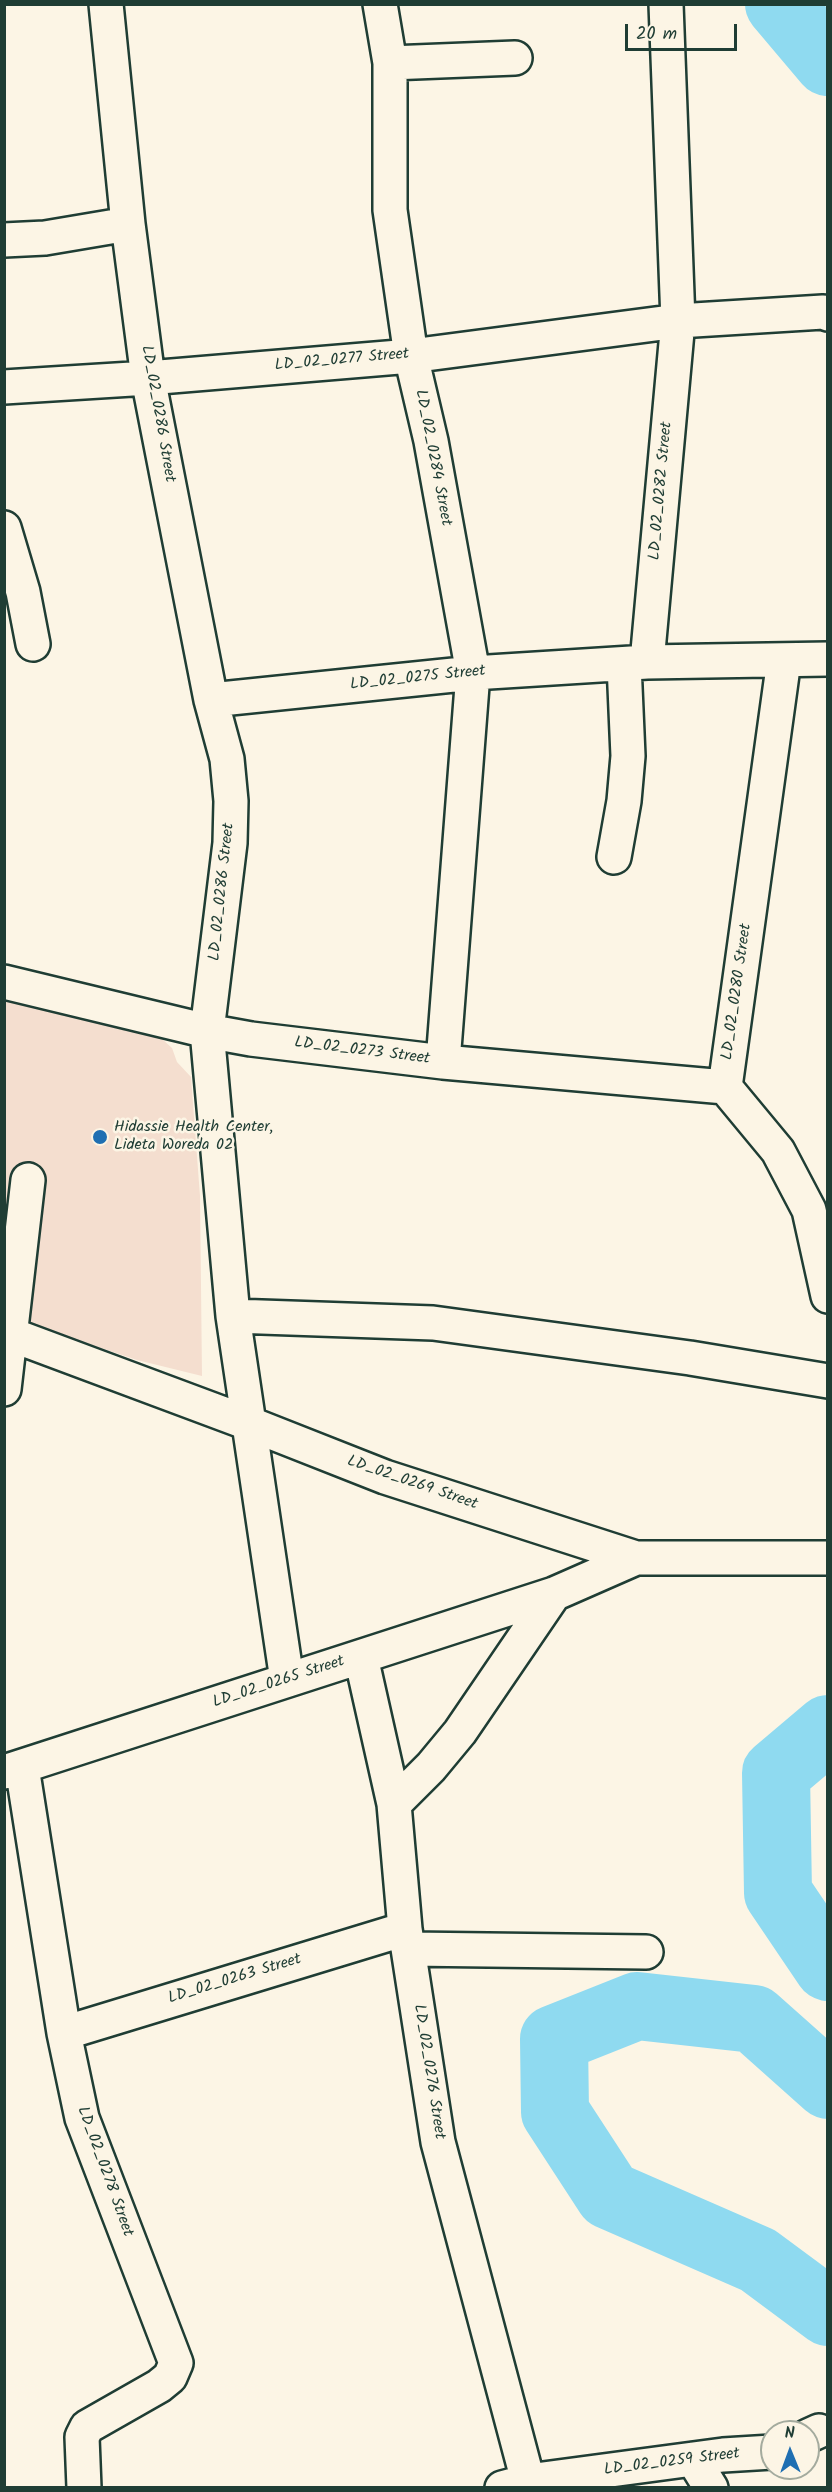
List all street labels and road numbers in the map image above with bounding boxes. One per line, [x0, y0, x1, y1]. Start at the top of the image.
street label: LD_02_0286 Street [136, 344, 178, 484]
street label: LD_02_0277 Street [274, 346, 410, 376]
street label: LD_02_0284 Street [409, 388, 455, 528]
street label: LD_02_0282 Street [646, 421, 678, 561]
street label: LD_02_0275 Street [349, 662, 487, 696]
street label: LD_02_0286 Street [206, 822, 240, 962]
street label: LD_02_0280 Street [719, 922, 757, 1062]
street label: LD_02_0273 Street [293, 1034, 431, 1070]
street label: LD_02_0269 Street [344, 1453, 480, 1515]
street label: LD_02_0265 Street [211, 1653, 347, 1713]
street label: LD_02_0263 Street [166, 1951, 304, 2009]
street label: LD_02_0276 Street [408, 2003, 448, 2141]
street label: LD_02_0278 Street [72, 2104, 136, 2240]
street label: LD_02_0259 Street [603, 2445, 741, 2481]

